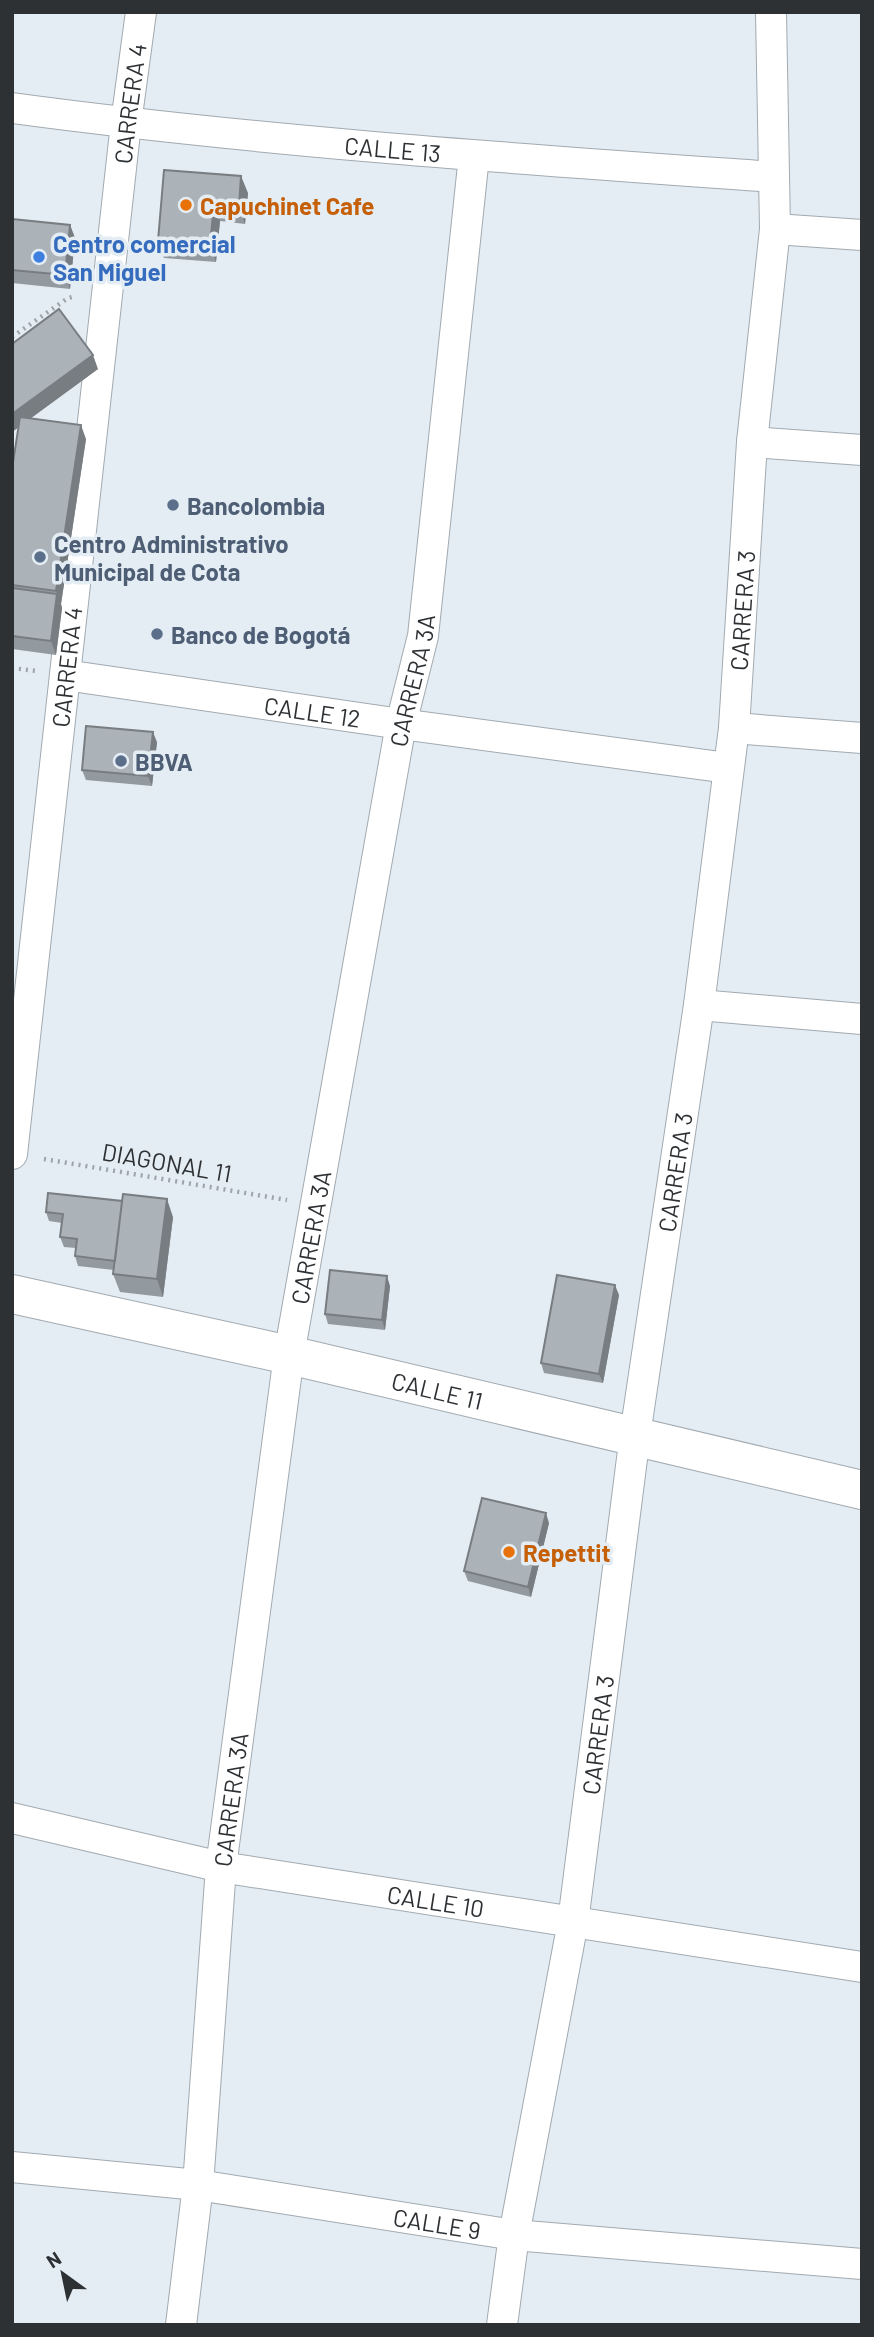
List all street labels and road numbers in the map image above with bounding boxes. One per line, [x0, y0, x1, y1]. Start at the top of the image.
street label: CARRERA 4 [107, 41, 151, 165]
street label: CALLE 13 [343, 130, 442, 167]
street label: CARRERA 3 [723, 549, 760, 671]
street label: CARRERA 4 [45, 605, 87, 729]
street label: CARRERA 3A [383, 613, 440, 749]
street label: CALLE 12 [262, 690, 362, 732]
street label: CARRERA 3 [651, 1110, 697, 1234]
street label: DIAGONAL 11 [100, 1136, 234, 1188]
street label: CARRERA 3A [284, 1168, 336, 1306]
street label: CALLE 11 [389, 1365, 486, 1415]
street label: CARRERA 3 [575, 1673, 619, 1796]
street label: CARRERA 3A [207, 1731, 253, 1868]
street label: CALLE 10 [385, 1879, 486, 1922]
street label: CALLE 9 [391, 2202, 483, 2244]

